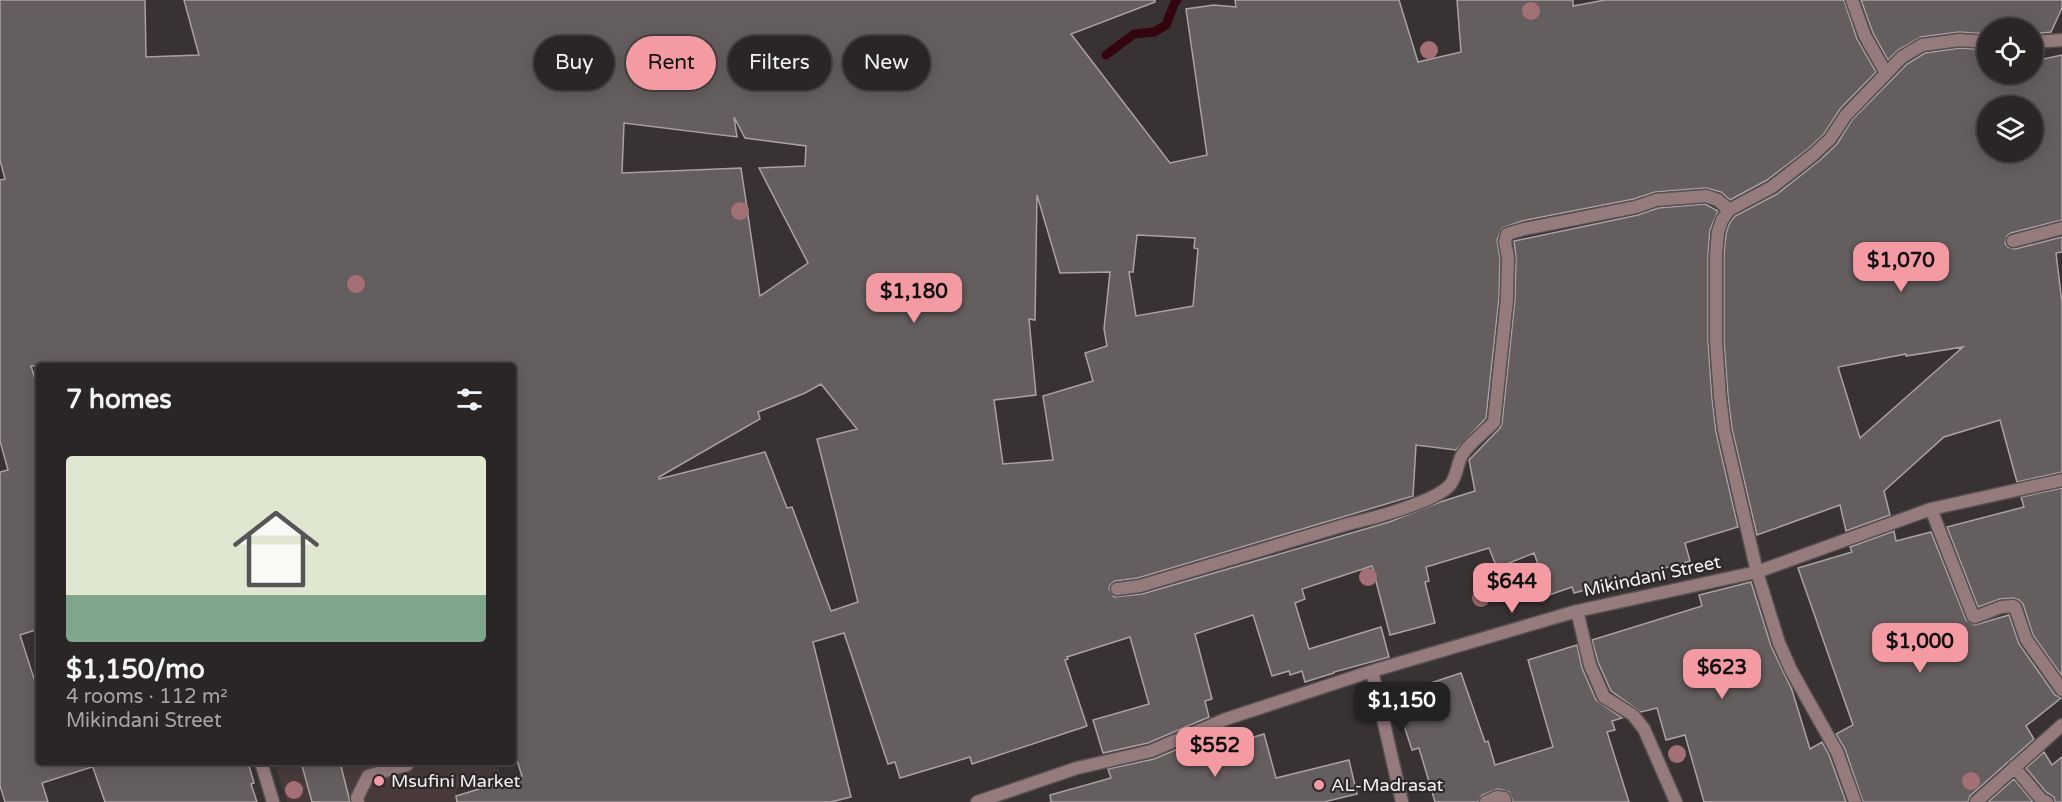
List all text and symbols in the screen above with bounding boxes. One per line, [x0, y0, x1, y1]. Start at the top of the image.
map controls [1977, 18, 2043, 162]
button: locate [1977, 18, 2043, 84]
chip: Buy [534, 36, 614, 90]
chip: Rent [626, 36, 716, 90]
chip: Filters [728, 36, 831, 90]
chip: New [843, 36, 930, 90]
button: layers [1977, 96, 2043, 162]
pin: $1,070 [1852, 242, 1950, 293]
text: $1,070 [1867, 249, 1935, 273]
pin: $1,180 [865, 273, 963, 324]
text: $1,180 [880, 280, 948, 304]
icon: filters [453, 383, 486, 416]
text: 7 homes [66, 384, 172, 415]
icon: home [222, 495, 330, 603]
street label: Mikindani Street [1581, 551, 1723, 601]
pin: $644 [1476, 563, 1548, 614]
text: $644 [1487, 570, 1537, 594]
pin: $1,000 [1871, 623, 1969, 674]
text: $1,000 [1886, 630, 1954, 654]
pin: $623 [1686, 649, 1758, 700]
text: $1,150/mo [66, 654, 205, 685]
text: $623 [1697, 656, 1747, 680]
pin: $1,150 [1353, 682, 1451, 733]
text: 4 rooms · 112 m² [66, 685, 228, 709]
text: $1,150 [1368, 689, 1436, 713]
text: Mikindani Street [66, 709, 222, 733]
pin: $552 [1179, 727, 1251, 778]
text: $552 [1190, 734, 1240, 758]
place label: Msufini Market [391, 770, 521, 792]
marker: Msufini Market [372, 774, 386, 788]
place label: AL-Madrasat [1331, 774, 1444, 796]
marker: AL-Madrasat [1312, 778, 1326, 792]

